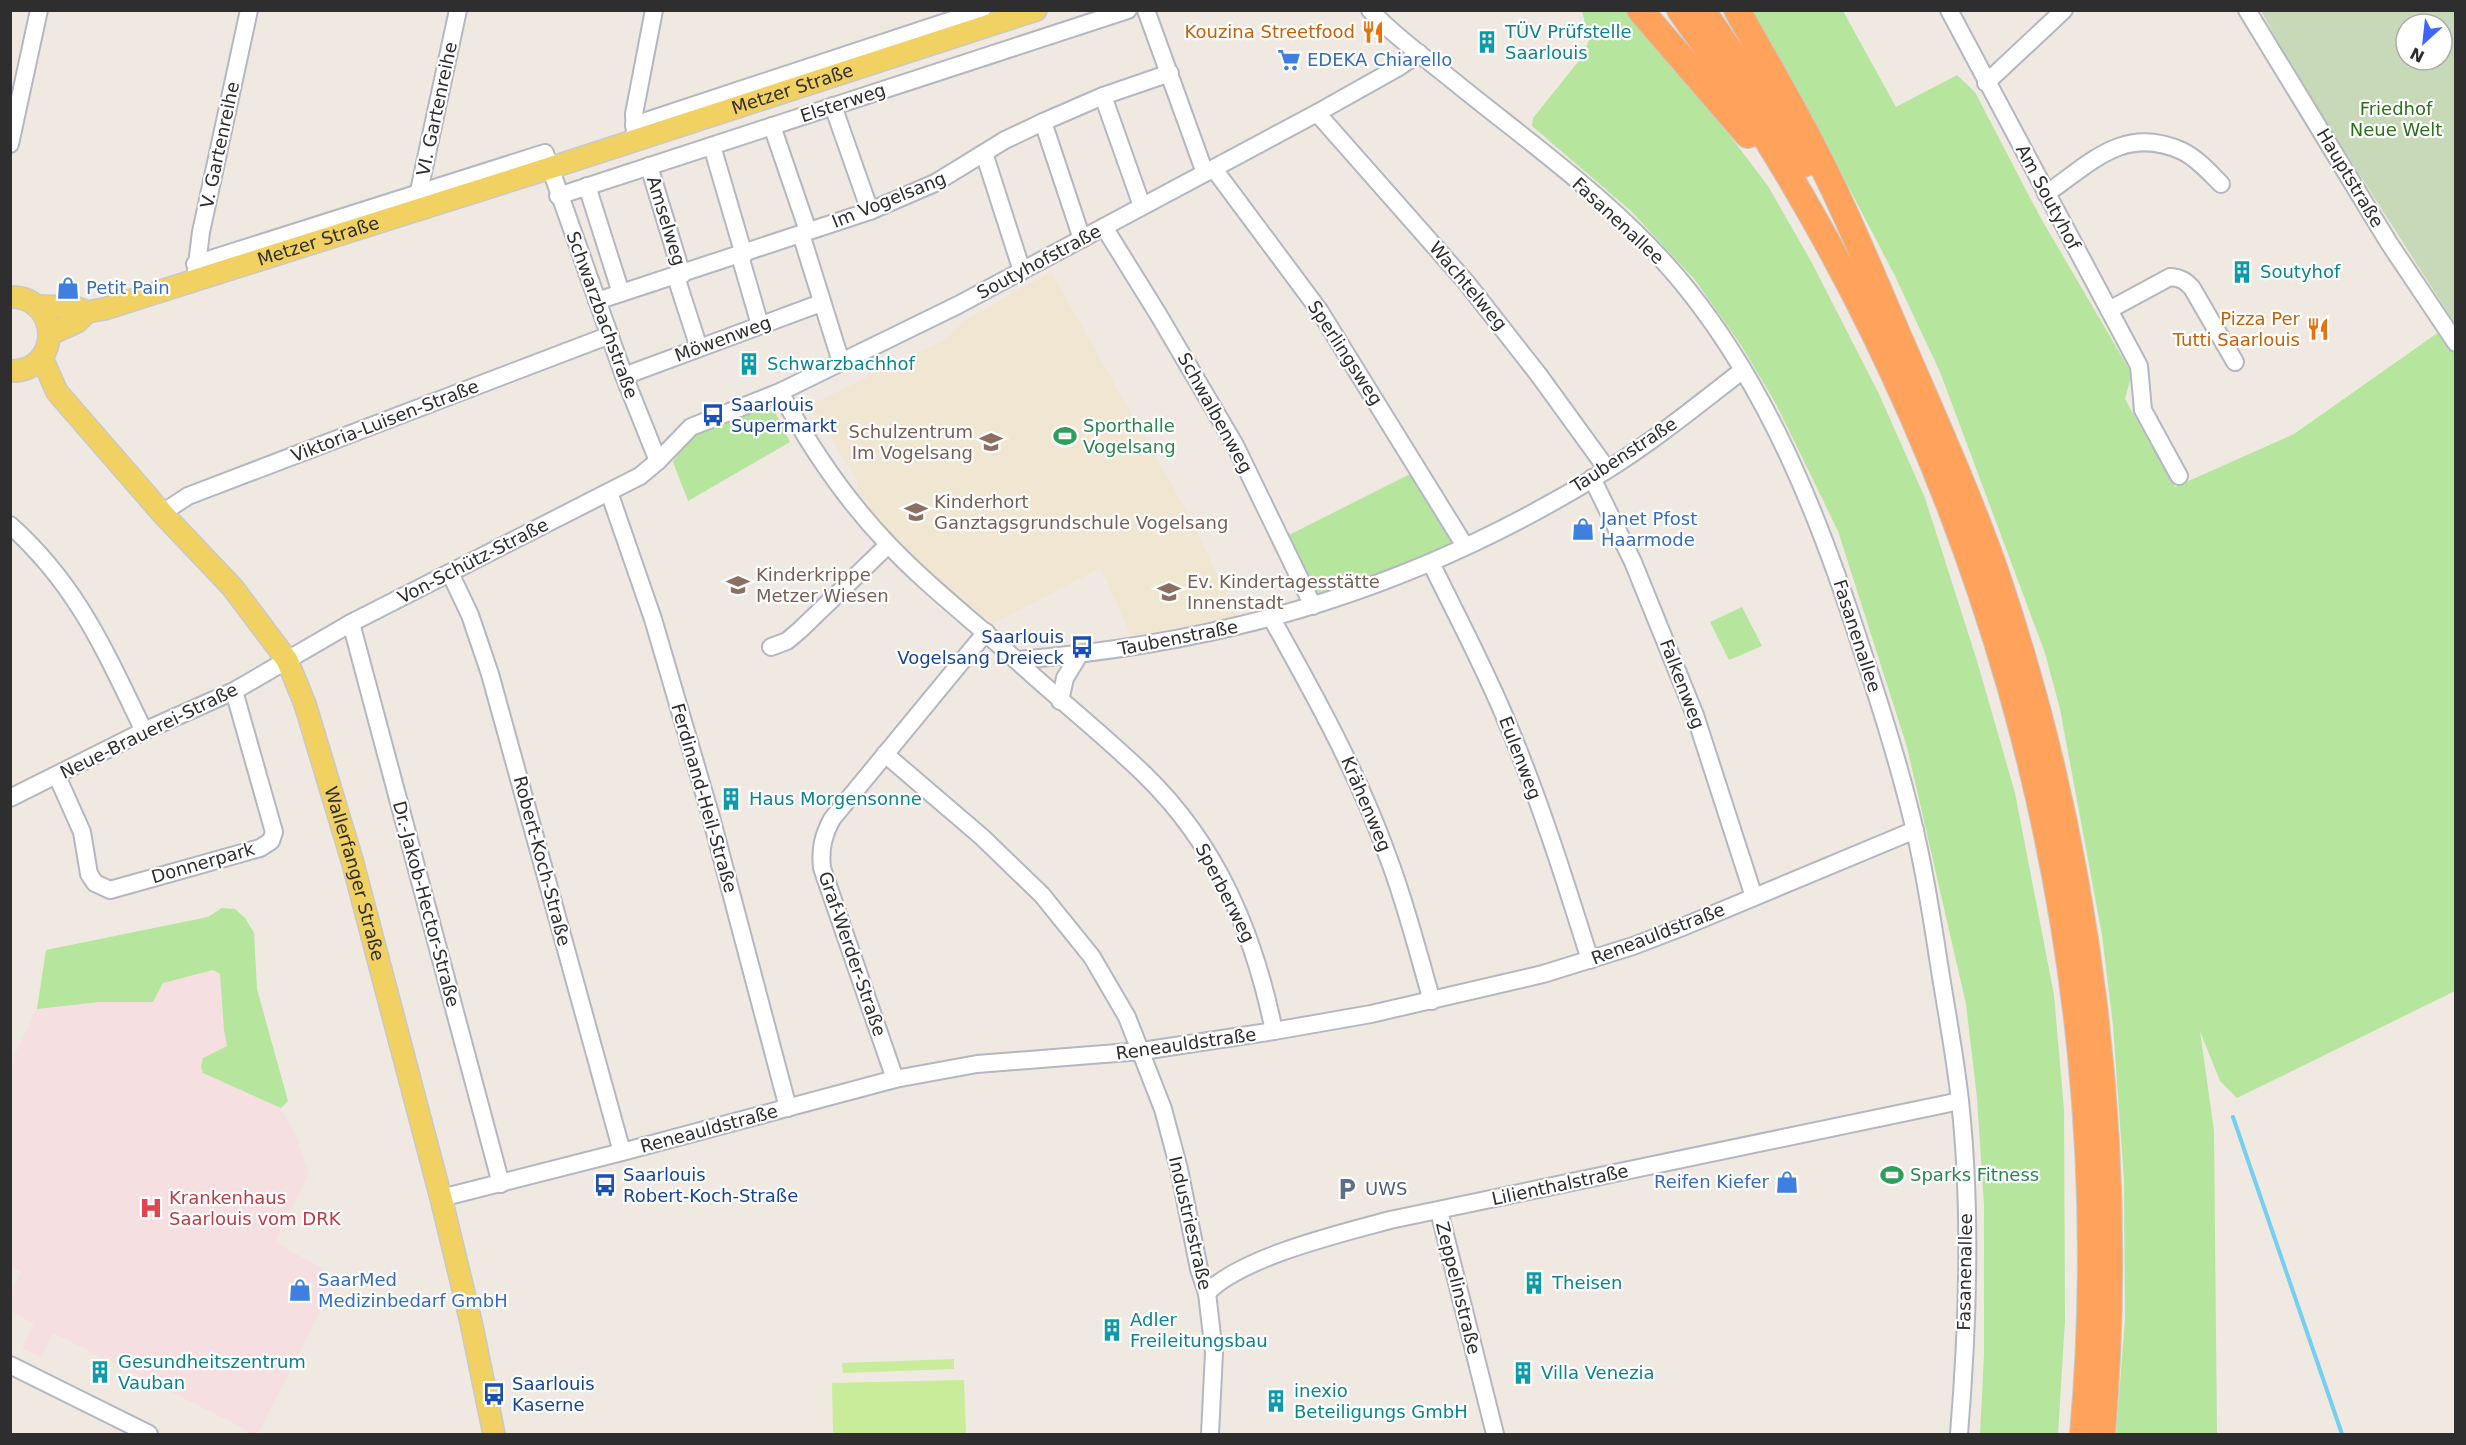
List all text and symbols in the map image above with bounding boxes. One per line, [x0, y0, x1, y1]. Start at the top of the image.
north arrow [2394, 12, 2454, 72]
restaurant icon: Kouzina Streetfood [1360, 19, 1386, 45]
place label: Kouzina Streetfood [1185, 21, 1355, 42]
place label: TÜV Prüfstelle Saarlouis [1504, 21, 1631, 63]
building icon: TÜV Prüfstelle Saarlouis [1474, 29, 1500, 55]
street label: VI. Gartenreihe [412, 40, 461, 178]
text: N [2407, 43, 2428, 66]
supermarket icon: EDEKA Chiarello [1276, 47, 1302, 73]
place label: EDEKA Chiarello [1307, 49, 1452, 70]
street label: Metzer Straße [729, 59, 856, 118]
street label: Elsterweg [798, 79, 888, 126]
street label: V. Gartenreihe [196, 80, 243, 210]
park label: Friedhof Neue Welt [2350, 98, 2442, 140]
street label: Hauptstraße [2313, 124, 2388, 231]
street label: Am Soutyhof [2012, 141, 2085, 253]
street label: Im Vogelsang [829, 167, 949, 232]
street label: Fasanenallee [1568, 173, 1668, 268]
street label: Amselweg [643, 174, 690, 268]
street label: Metzer Straße [255, 212, 382, 270]
street label: Soutyhofstraße [973, 220, 1104, 303]
street label: Schwarzbachstraße [562, 228, 642, 401]
street label: Wachtelweg [1425, 237, 1512, 334]
building icon: Soutyhof [2229, 259, 2255, 285]
place label: Soutyhof [2260, 261, 2341, 282]
shop icon: Petit Pain [55, 275, 81, 301]
place label: Petit Pain [86, 277, 170, 298]
street label: Sperlingsweg [1304, 296, 1387, 409]
place label: Pizza Per Tutti Saarlouis [2172, 308, 2301, 350]
street label: Möwenweg [672, 311, 774, 366]
restaurant icon: Pizza Per Tutti Saarlouis [2305, 316, 2331, 342]
street label: Schwalbenweg [1174, 349, 1257, 477]
building icon: Schwarzbachhof [736, 351, 762, 377]
place label: Schwarzbachhof [767, 353, 916, 374]
street label: Viktoria-Luisen-Straße [288, 375, 482, 466]
place label: Saarlouis Supermarkt [731, 394, 837, 436]
bus stop icon: Saarlouis Supermarkt [700, 402, 726, 428]
street label: Taubenstraße [1566, 413, 1680, 497]
place label: Sporthalle Vogelsang [1083, 415, 1176, 457]
place label: Schulzentrum Im Vogelsang [849, 421, 973, 463]
sports icon: Sporthalle Vogelsang [1052, 423, 1078, 449]
school or university icon: Schulzentrum Im Vogelsang [978, 429, 1004, 455]
place label: Kinderhort Ganztagsgrundschule Vogelsang [934, 491, 1228, 533]
school or university icon: Kinderhort Ganztagsgrundschule Vogelsang [903, 499, 929, 525]
place label: Janet Pfost Haarmode [1600, 508, 1697, 550]
street label: Von-Schütz-Straße [394, 513, 552, 608]
shop icon: Janet Pfost Haarmode [1570, 516, 1596, 542]
place label: Kinderkrippe Metzer Wiesen [756, 564, 889, 606]
place label: Ev. Kindertagesstätte Innenstadt [1187, 571, 1380, 613]
school or university icon: Kinderkrippe Metzer Wiesen [725, 572, 751, 598]
street label: Fasanenallee [1829, 577, 1886, 695]
school or university icon: Ev. Kindertagesstätte Innenstadt [1156, 579, 1182, 605]
street label: Taubenstraße [1115, 616, 1240, 660]
place label: Saarlouis Vogelsang Dreieck [897, 626, 1065, 668]
bus stop icon: Saarlouis Vogelsang Dreieck [1069, 634, 1095, 660]
street label: Falkenweg [1656, 636, 1709, 732]
street label: Neue-Brauerei-Straße [57, 678, 241, 783]
street label: Ferdinand-Heil-Straße [667, 701, 742, 895]
street label: Eulenweg [1495, 713, 1546, 802]
street label: Krähenweg [1337, 753, 1396, 855]
street label: Robert-Koch-Straße [510, 774, 575, 948]
street label: Wallerfanger Straße [320, 784, 389, 963]
building icon: Haus Morgensonne [718, 786, 744, 812]
place label: Haus Morgensonne [749, 788, 922, 809]
street label: Dr.-Jakob-Hector-Straße [389, 799, 464, 1009]
street label: Donnerpark [149, 838, 257, 887]
street label: Sperberweg [1191, 840, 1259, 946]
street label: Graf-Werder-Straße [814, 869, 891, 1039]
street label: Reneauldstraße [1588, 898, 1728, 969]
street label: Reneauldstraße [1114, 1023, 1257, 1064]
street label: Reneauldstraße [638, 1100, 780, 1157]
street label: Industriestraße [1165, 1154, 1216, 1292]
street label: Lilienthalstraße [1490, 1160, 1630, 1209]
sports icon: Sparks Fitness [1879, 1162, 1905, 1188]
place label: Saarlouis Robert-Koch-Straße [623, 1164, 798, 1206]
place label: Sparks Fitness [1910, 1164, 2039, 1185]
shop icon: Reifen Kiefer [1774, 1169, 1800, 1195]
place label: Reifen Kiefer [1654, 1171, 1770, 1192]
bus stop icon: Saarlouis Robert-Koch-Straße [592, 1172, 618, 1198]
parking icon: UWS [1334, 1176, 1360, 1202]
place label: UWS [1365, 1178, 1407, 1199]
place label: Krankenhaus Saarlouis vom DRK [169, 1187, 342, 1229]
hospital icon: Krankenhaus Saarlouis vom DRK [138, 1195, 164, 1221]
street label: Fasanenallee [1953, 1213, 1976, 1331]
street label: Zeppelinstraße [1432, 1219, 1485, 1356]
place label: SaarMed Medizinbedarf GmbH [318, 1269, 508, 1311]
building icon: Theisen [1521, 1270, 1547, 1296]
place label: Theisen [1551, 1272, 1622, 1293]
shop icon: SaarMed Medizinbedarf GmbH [287, 1277, 313, 1303]
place label: Adler Freileitungsbau [1130, 1309, 1268, 1351]
building icon: Adler Freileitungsbau [1099, 1317, 1125, 1343]
place label: Gesundheitszentrum Vauban [118, 1351, 306, 1393]
building icon: Gesundheitszentrum Vauban [87, 1359, 113, 1385]
building icon: Villa Venezia [1510, 1360, 1536, 1386]
place label: Villa Venezia [1541, 1362, 1655, 1383]
place label: Saarlouis Kaserne [512, 1373, 595, 1415]
place label: inexio Beteiligungs GmbH [1294, 1380, 1468, 1422]
bus stop icon: Saarlouis Kaserne [481, 1381, 507, 1407]
building icon: inexio Beteiligungs GmbH [1263, 1388, 1289, 1414]

